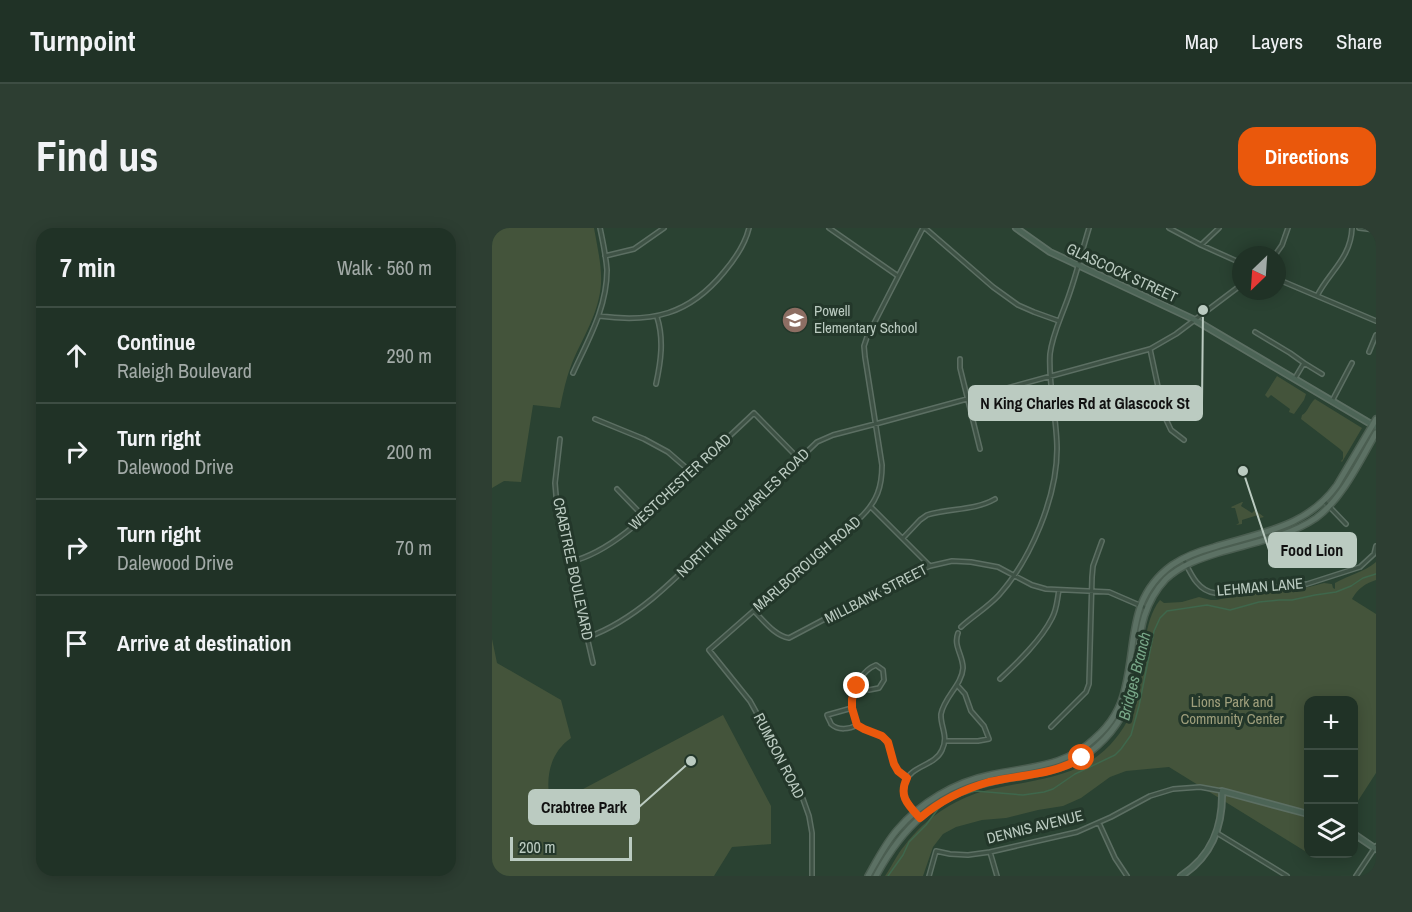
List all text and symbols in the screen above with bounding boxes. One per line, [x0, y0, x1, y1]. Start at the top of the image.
text: Turnpoint [30, 22, 135, 60]
text: Map [1185, 27, 1218, 56]
text: Layers [1251, 27, 1303, 56]
text: Share [1336, 27, 1382, 56]
button: Directions [1238, 127, 1376, 186]
text: Find us [36, 128, 158, 184]
street label: GLASCOCK STREET [1063, 238, 1182, 308]
north arrow [1232, 246, 1286, 300]
text: 7 min [60, 250, 116, 285]
text: Walk · 560 m [337, 254, 432, 281]
place label: Powell Elementary School [814, 300, 917, 338]
school or university icon: Powell Elementary School [780, 305, 810, 335]
text: Continue [117, 327, 195, 357]
icon: ahead [60, 339, 93, 372]
text: 290 m [386, 342, 432, 369]
text: Raleigh Boulevard [117, 357, 252, 384]
callout: N King Charles Rd at Glascock St [969, 386, 1202, 420]
text: N King Charles Rd at Glascock St [980, 392, 1190, 414]
text: Turn right [117, 423, 201, 453]
street label: WESTCHESTER ROAD [624, 428, 736, 535]
icon: right [60, 435, 93, 468]
text: 200 m [386, 438, 432, 465]
street label: NORTH KING CHARLES ROAD [672, 443, 814, 582]
text: Dalewood Drive [117, 453, 234, 480]
street label: CRABTREE BOULEVARD [548, 496, 599, 642]
street label: MARLBOROUGH ROAD [748, 511, 865, 616]
text: Turn right [117, 519, 201, 549]
icon: right [60, 531, 93, 564]
callout: Food Lion [1269, 533, 1356, 567]
text: 70 m [396, 534, 432, 561]
text: Food Lion [1281, 539, 1343, 561]
text: Dalewood Drive [117, 549, 234, 576]
street label: MILLBANK STREET [821, 558, 931, 629]
street label: LEHMAN LANE [1216, 572, 1304, 601]
icon: arrive [60, 627, 93, 660]
text: Arrive at destination [117, 628, 291, 658]
water label: Bridges Branch [1112, 629, 1156, 723]
route end [843, 672, 869, 698]
park label: Lions Park and Community Center [1180, 691, 1284, 729]
map controls [1304, 696, 1358, 858]
button: + [1304, 696, 1358, 750]
street label: RUMSON ROAD [749, 709, 810, 802]
route start [1068, 744, 1094, 770]
button: − [1304, 750, 1358, 804]
callout: Crabtree Park [529, 790, 639, 824]
text: Crabtree Park [541, 796, 628, 818]
street label: DENNIS AVENUE [984, 804, 1085, 849]
button: layers [1304, 804, 1358, 858]
scale bar [510, 834, 632, 862]
text: 200 m [519, 836, 555, 858]

